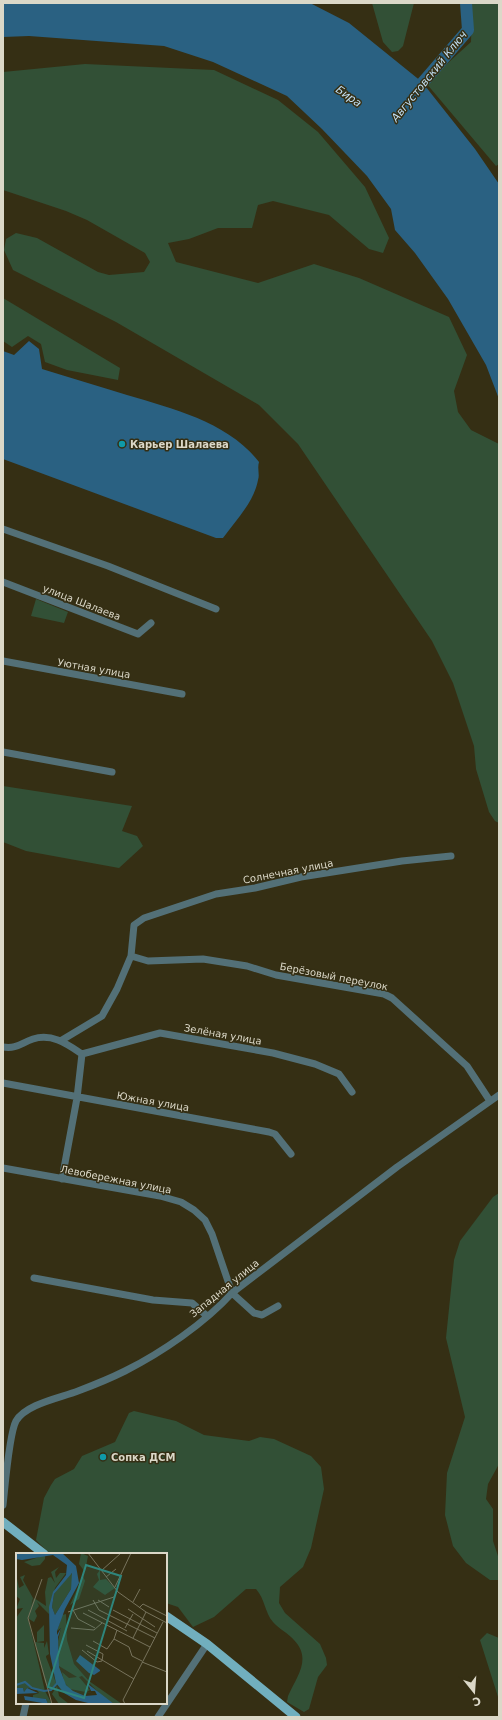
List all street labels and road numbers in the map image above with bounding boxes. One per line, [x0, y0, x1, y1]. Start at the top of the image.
street label: улица Шалаева [41, 583, 122, 622]
street label: Уютная улица [57, 657, 131, 680]
street label: Солнечная улица [242, 857, 334, 886]
street label: Берёзовый переулок [279, 961, 389, 992]
street label: Зелёная улица [183, 1022, 263, 1047]
street label: Южная улица [116, 1090, 190, 1113]
street label: Левобережная улица [59, 1163, 172, 1196]
street label: Западная улица [188, 1257, 261, 1320]

